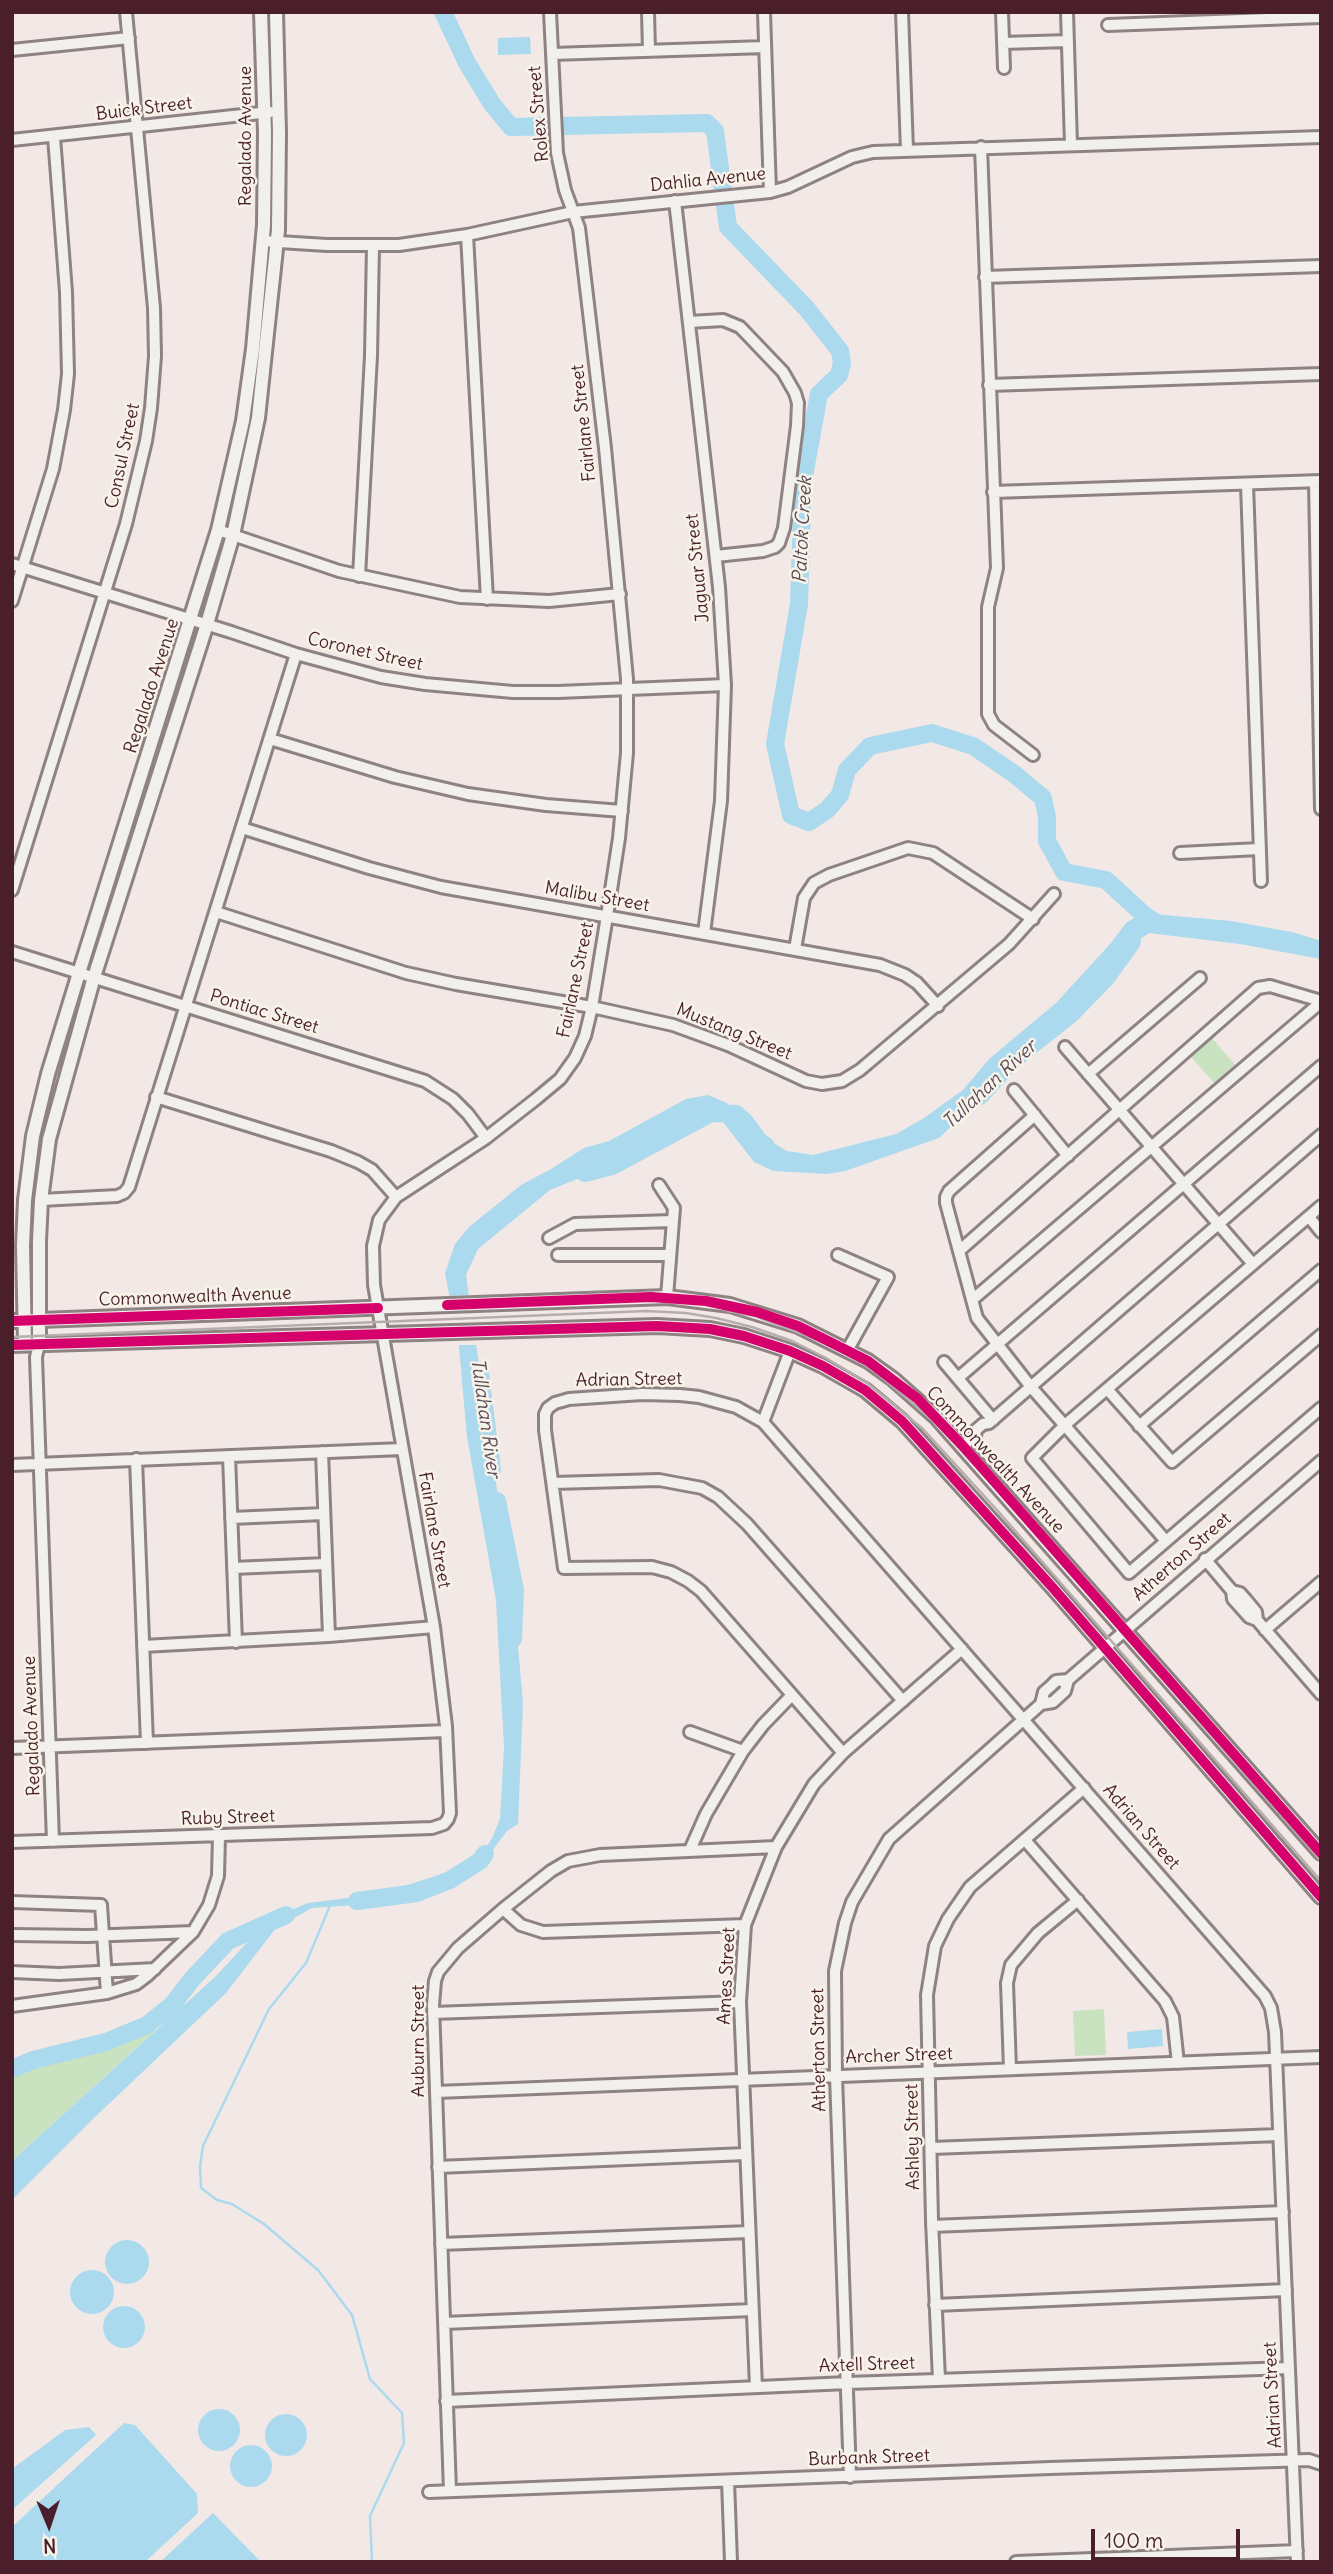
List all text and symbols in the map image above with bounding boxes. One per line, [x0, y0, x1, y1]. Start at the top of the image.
street label: Rolex Street [524, 65, 554, 163]
street label: Regalado Avenue [235, 66, 257, 206]
street label: Buick Street [95, 92, 193, 126]
street label: Dahlia Avenue [649, 163, 767, 197]
street label: Fairlane Street [567, 363, 601, 483]
street label: Consul Street [101, 401, 145, 511]
water label: Paltok Creek [789, 476, 817, 584]
street label: Jaguar Street [682, 512, 714, 624]
street label: Regalado Avenue [120, 616, 184, 756]
street label: Coronet Street [305, 628, 425, 676]
street label: Malibu Street [543, 877, 651, 917]
street label: Fairlane Street [553, 920, 599, 1040]
street label: Pontiac Street [207, 985, 321, 1039]
street label: Mustang Street [673, 999, 795, 1065]
water label: Tullahan River [938, 1036, 1042, 1134]
street label: Commonwealth Avenue [98, 1283, 292, 1311]
water label: Tullahan River [465, 1357, 505, 1479]
street label: Adrian Street [576, 1368, 682, 1392]
street label: Commonwealth Avenue [921, 1382, 1069, 1538]
street label: Fairlane Street [413, 1470, 455, 1590]
street label: Atherton Street [1128, 1508, 1236, 1606]
street label: Regalado Avenue [19, 1655, 45, 1797]
street label: Adrian Street [1098, 1780, 1184, 1874]
street label: Ruby Street [180, 1806, 276, 1830]
street label: Ames Street [714, 1927, 740, 2025]
street label: Auburn Street [408, 1985, 430, 2097]
street label: Atherton Street [807, 1988, 831, 2112]
street label: Archer Street [845, 2043, 953, 2069]
street label: Ashley Street [901, 2084, 925, 2190]
street label: Adrian Street [1259, 2341, 1287, 2449]
street label: Axtell Street [818, 2353, 916, 2377]
street label: Burbank Street [808, 2445, 930, 2471]
north arrow [14, 2490, 84, 2560]
scale bar [1095, 2514, 1244, 2558]
text: 100 m [1104, 2527, 1163, 2554]
text: N [43, 2534, 57, 2558]

